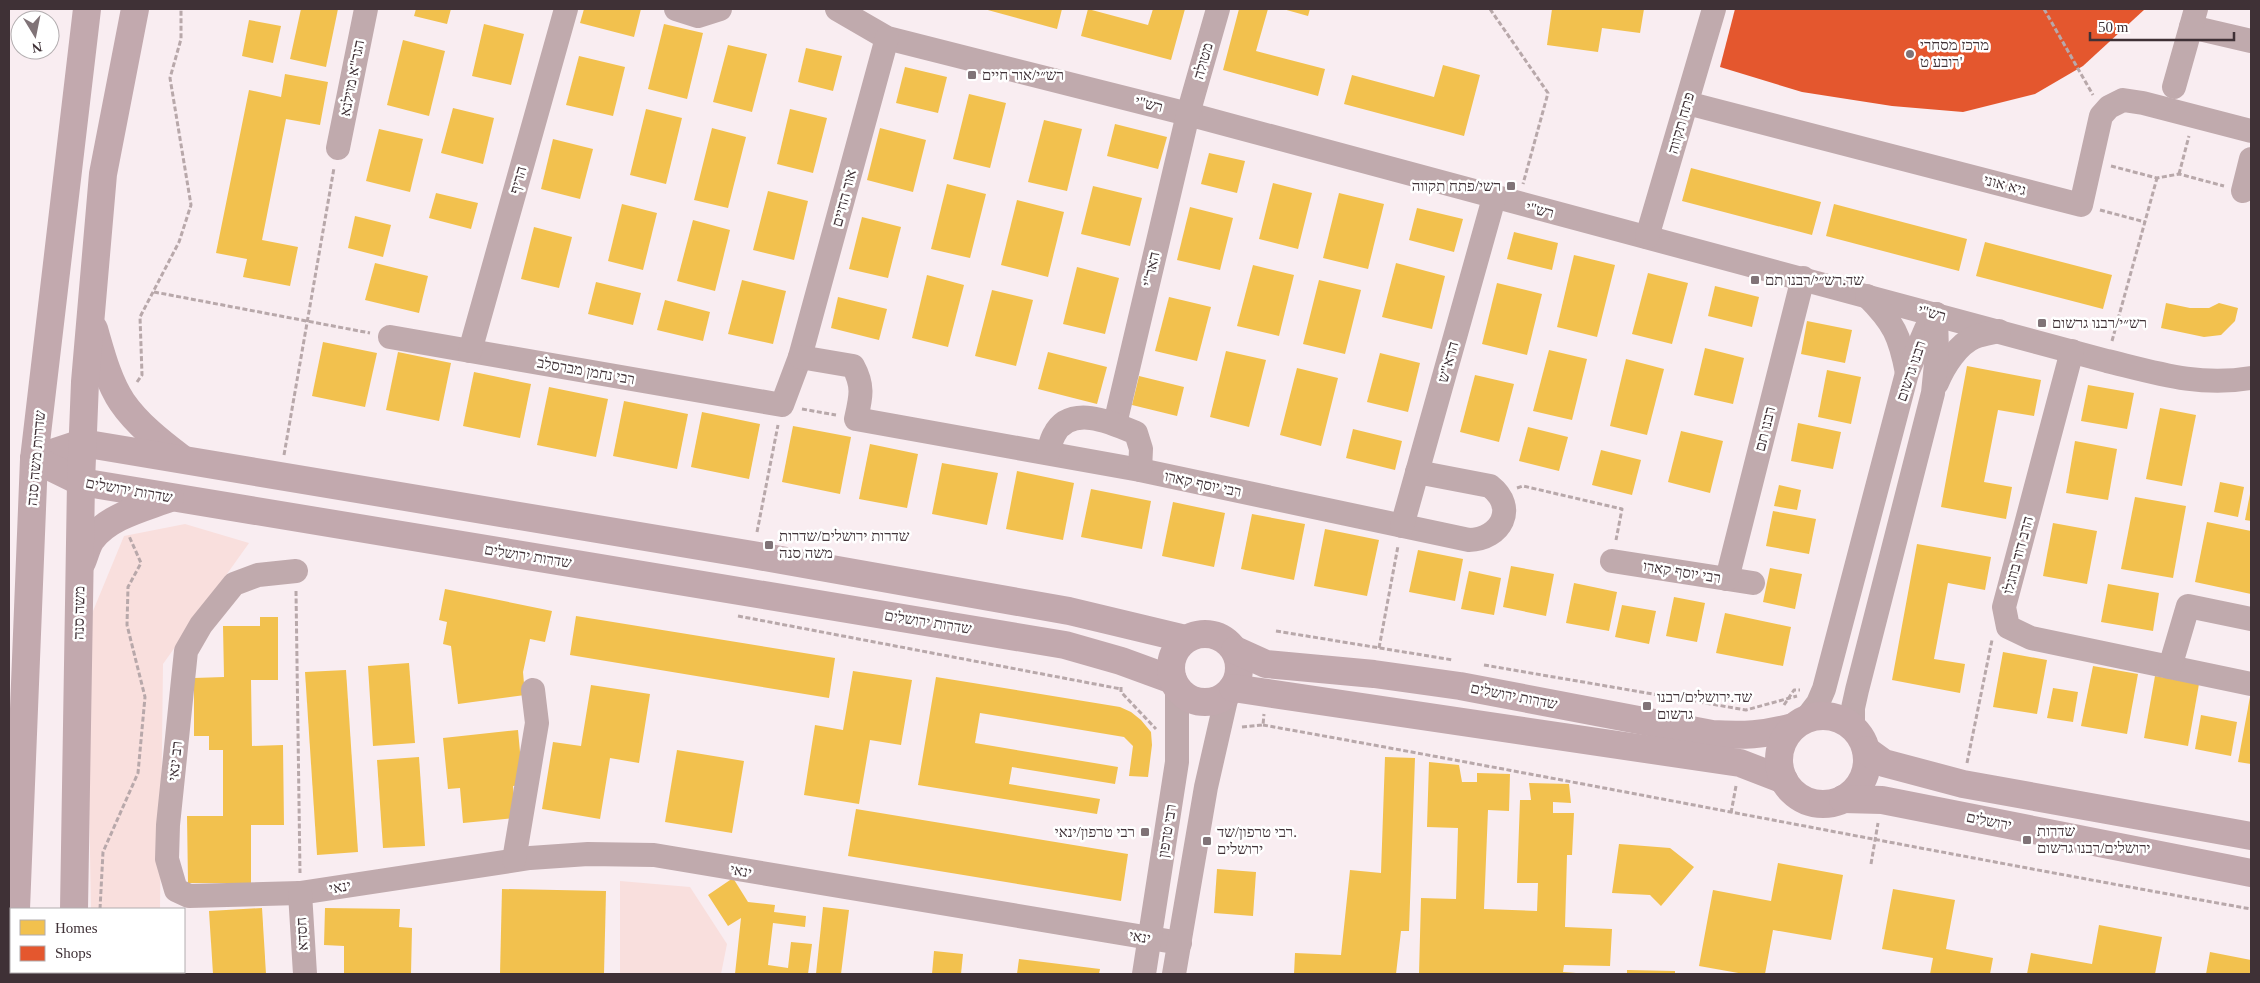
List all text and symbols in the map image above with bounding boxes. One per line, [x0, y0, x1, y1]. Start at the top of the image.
north arrow [10, 10, 60, 60]
scale bar [2090, 10, 2234, 42]
text: 50 m [2098, 19, 2129, 35]
place label: מרכז מסחרי רובע ט' [1920, 37, 1989, 70]
street label: הגר"א מוילנא [337, 38, 367, 118]
text: N [31, 39, 43, 56]
street label: מטולה [1190, 41, 1216, 81]
marker: מרכז מסחרי רובע ט' [1904, 48, 1916, 60]
place label: רש״י/אור חיים [982, 67, 1064, 83]
marker: רש״י/אור חיים [966, 69, 978, 81]
street label: פתח תקווה [1665, 90, 1697, 156]
street label: רש"י [1133, 93, 1165, 115]
street label: הריף [506, 164, 530, 196]
street label: אור החיים [829, 168, 859, 228]
street label: גיא אוני [1982, 172, 2028, 198]
place label: רשי/פתח תקווה [1412, 178, 1501, 194]
marker: רשי/פתח תקווה [1505, 180, 1517, 192]
street label: רש"י [1524, 199, 1556, 221]
street label: האר"י [1139, 250, 1163, 288]
place label: שד.רש״י/רבנו תם [1765, 272, 1864, 288]
marker: שד.רש״י/רבנו תם [1749, 274, 1761, 286]
street label: רש"י [1916, 302, 1948, 324]
place label: רש״י/רבנו גרשום [2052, 315, 2147, 331]
marker: רש״י/רבנו גרשום [2036, 317, 2048, 329]
street label: רבנו גרשום [1893, 339, 1929, 403]
street label: הרא"ש [1435, 340, 1461, 384]
street label: רבי נחמן מברסלב [536, 355, 636, 387]
street label: רבנו תם [1752, 405, 1778, 453]
street label: שדרות משה סנה [24, 409, 48, 506]
street label: רבי יוסף קארו [1163, 468, 1243, 500]
street label: שדרות ירושלים [84, 474, 174, 506]
street label: הרב דוד בוזגלו [2000, 514, 2036, 596]
place label: שדרות ירושלים/שדרות משה סנה [779, 528, 910, 561]
marker: שדרות ירושלים/שדרות משה סנה [763, 539, 775, 551]
street label: שדרות ירושלים [483, 541, 573, 571]
street label: רבי יוסף קארו [1642, 558, 1722, 586]
street label: משה סנה [71, 586, 87, 640]
street label: שדרות ירושלים [883, 607, 973, 637]
street label: שדרות ירושלים [1469, 680, 1559, 712]
place label: שד.ירושלים/רבנו גרשום [1657, 689, 1753, 722]
marker: שד.ירושלים/רבנו גרשום [1641, 700, 1653, 712]
street label: רב ינאי [165, 740, 185, 782]
street label: רבי טרפון [1155, 803, 1179, 859]
street label: ירושלים [1965, 809, 2013, 833]
place label: שדרות ירושלים/רבנו גרשום [2037, 823, 2151, 856]
place label: רבי טרפון/ינאי [1055, 824, 1135, 840]
place label: רבי טרפון/שד. ירושלים [1217, 824, 1297, 857]
marker: רבי טרפון/ינאי [1139, 826, 1151, 838]
marker: שדרות ירושלים/רבנו גרשום [2021, 834, 2033, 846]
marker: רבי טרפון/שד. ירושלים [1201, 835, 1213, 847]
street label: ינאי [729, 861, 753, 881]
street label: ינאי [328, 877, 352, 897]
legend [10, 908, 185, 973]
street label: חסדא [293, 917, 311, 951]
text: Homes [55, 920, 98, 936]
street label: ינאי [1128, 927, 1152, 947]
text: Shops [55, 945, 92, 961]

